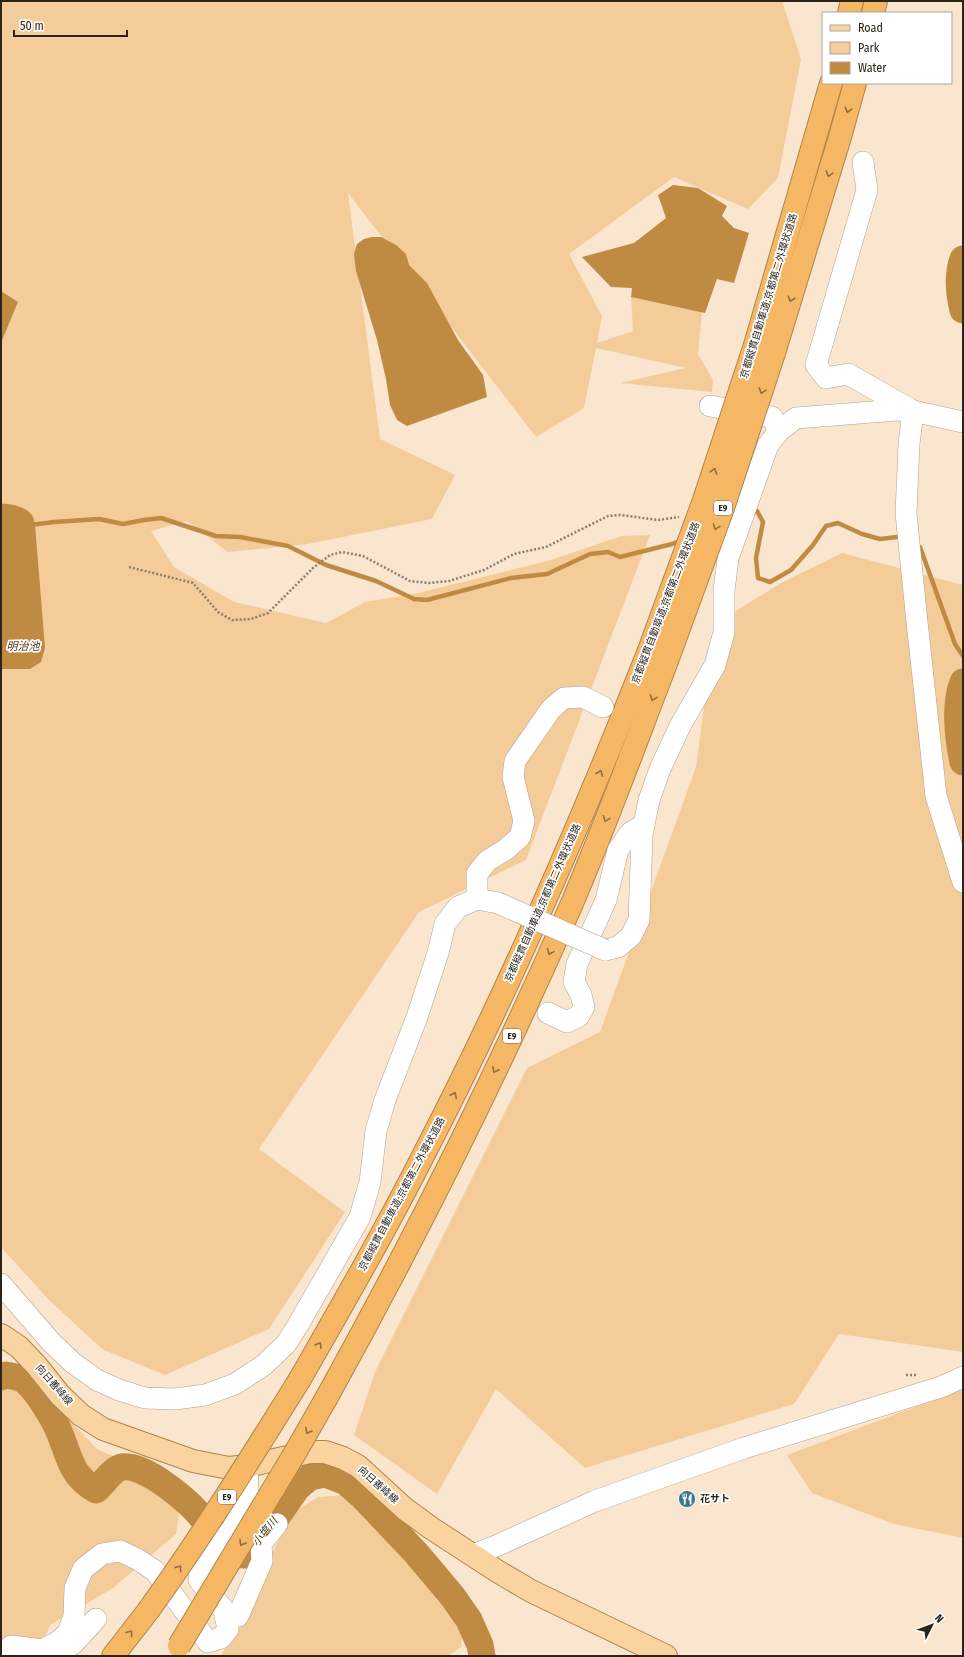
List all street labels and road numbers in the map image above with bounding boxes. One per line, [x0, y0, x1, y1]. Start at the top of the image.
street label: 京都縦貫自動車道;京都第二外環状道路 [738, 212, 800, 380]
road number: E9 [714, 501, 732, 515]
street label: 京都縦貫自動車道;京都第二外環状道路 [630, 521, 702, 685]
street label: 京都縦貫自動車道;京都第二外環状道路 [503, 822, 583, 984]
road number: E9 [503, 1029, 521, 1043]
street label: 京都縦貫自動車道;京都第二外環状道路 [356, 1115, 448, 1273]
street label: 向日善峰線 [33, 1362, 75, 1408]
street label: 向日善峰線 [355, 1464, 401, 1506]
road number: E9 [218, 1490, 236, 1504]

